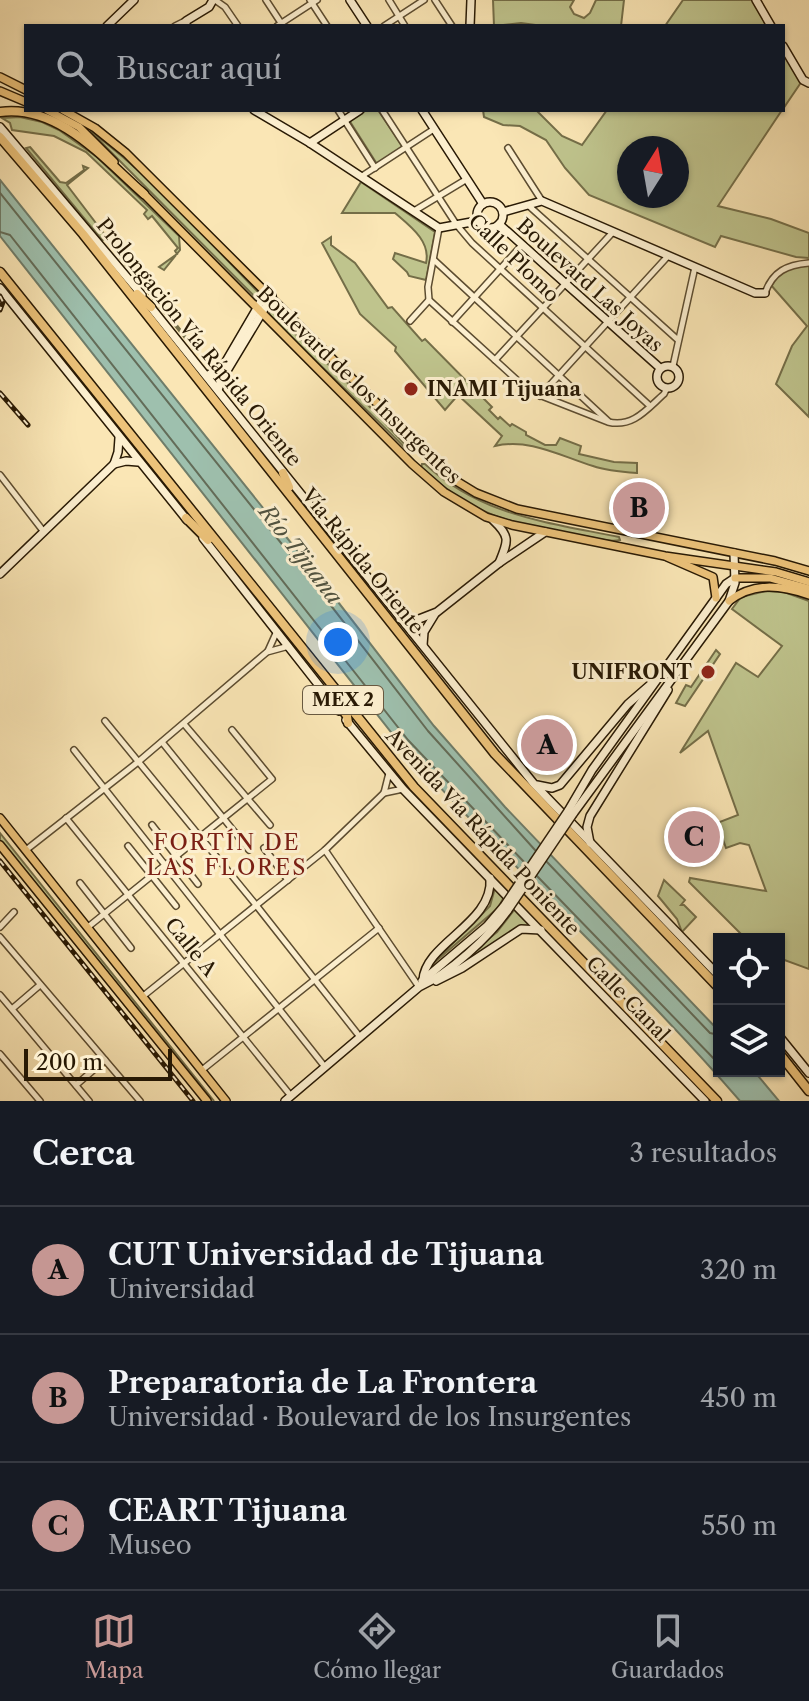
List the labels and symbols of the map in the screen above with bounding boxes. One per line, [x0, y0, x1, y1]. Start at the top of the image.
north arrow [617, 136, 689, 208]
street label: Calle Plomo [464, 209, 564, 307]
street label: Prolongación Vía Rápida Oriente [92, 213, 306, 471]
street label: Boulevard Las Joyas [512, 213, 668, 357]
street label: Boulevard de los Insurgentes [252, 281, 466, 489]
place label: INAMI Tijuana [427, 377, 581, 401]
marker: INAMI Tijuana [402, 380, 420, 398]
pin: B [613, 478, 665, 538]
street label: Vía Rápida Oriente [296, 483, 429, 639]
water label: Río Tijuana [252, 497, 348, 610]
your location [318, 622, 358, 662]
place label: UNIFRONT [572, 660, 693, 684]
marker: UNIFRONT [699, 663, 717, 681]
road number: MEX 2 [303, 686, 383, 714]
pin: A [521, 715, 573, 775]
street label: Avenida Vía Rápida Poniente [380, 723, 586, 941]
pin: C [668, 807, 720, 867]
district label: FORTÍN DE LAS FLORES [147, 828, 307, 881]
street label: Calle A [160, 913, 223, 982]
street label: Calle Canal [581, 951, 675, 1047]
scale bar [24, 1045, 172, 1081]

